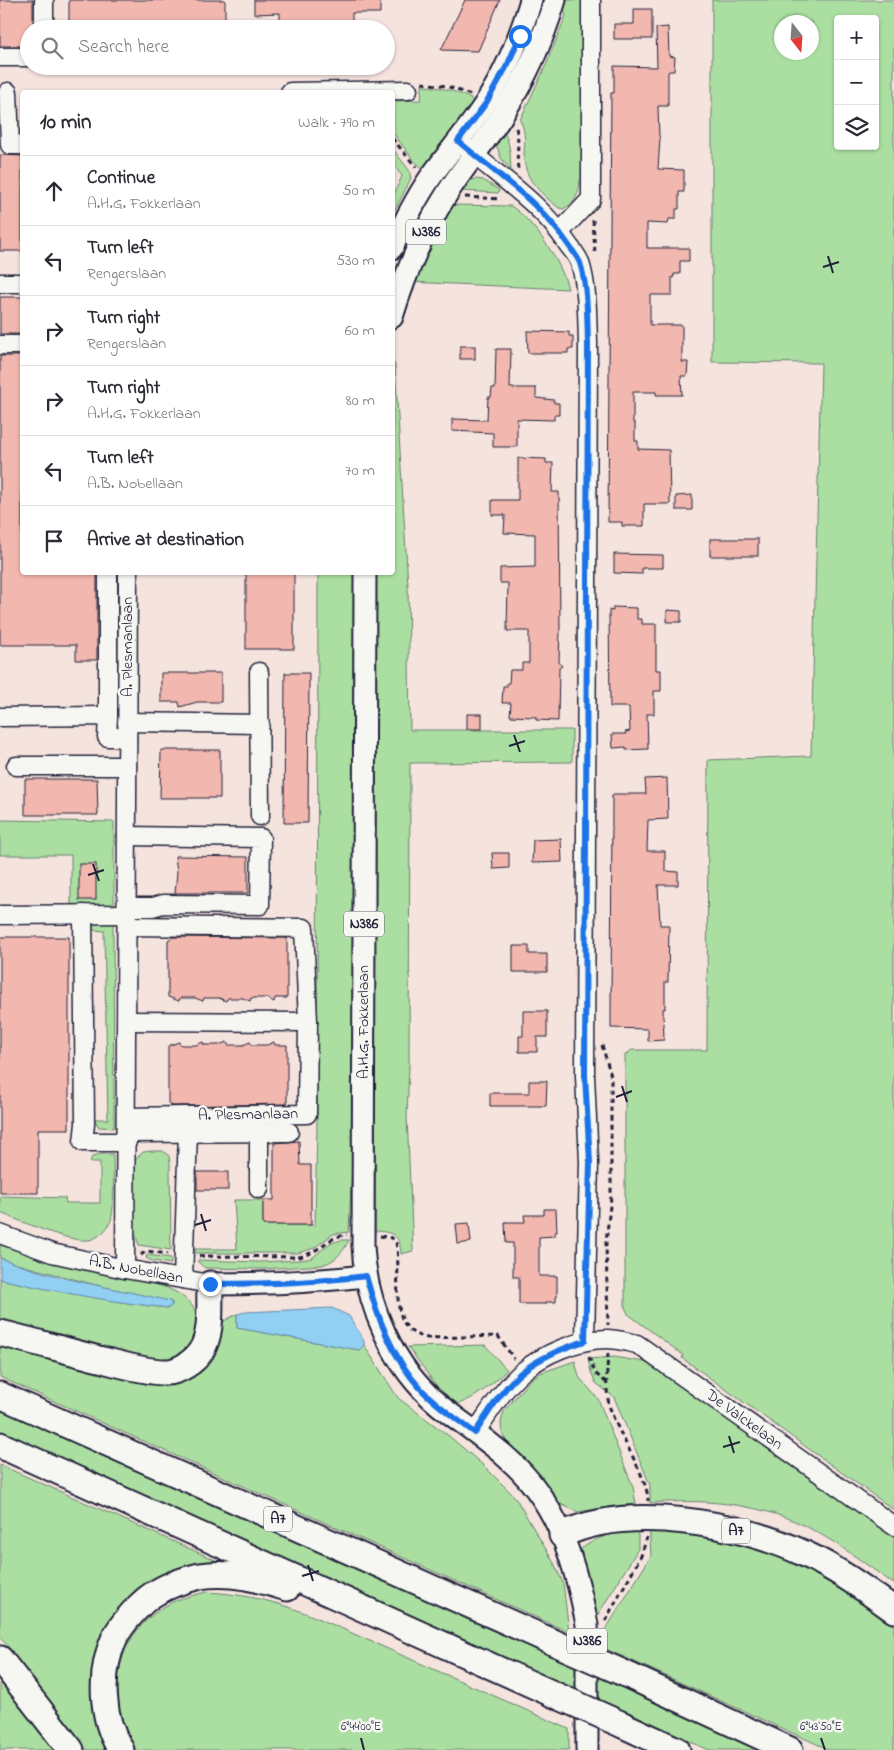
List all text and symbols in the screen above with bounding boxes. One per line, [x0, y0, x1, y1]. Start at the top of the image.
north arrow [774, 15, 819, 60]
map controls [834, 15, 879, 150]
button: + [834, 15, 879, 60]
search box [20, 20, 395, 75]
route start [509, 25, 532, 48]
icon: search [38, 34, 66, 62]
text: Search here [78, 34, 169, 61]
button: − [834, 60, 879, 105]
button: layers [834, 105, 879, 150]
text: 10 min [40, 108, 91, 138]
text: Walk · 790 m [298, 111, 375, 135]
text: Continue [87, 165, 155, 192]
icon: ahead [40, 177, 68, 205]
text: 50 m [343, 179, 375, 203]
text: A.H.G. Fokkerlaan [87, 192, 201, 216]
road number: N386 [406, 220, 446, 244]
text: Turn left [87, 235, 154, 262]
icon: left [40, 247, 68, 275]
text: 530 m [336, 249, 375, 273]
text: Rengerslaan [87, 262, 166, 286]
text: Turn right [87, 305, 160, 332]
icon: right [40, 317, 68, 345]
text: 60 m [345, 319, 375, 343]
text: Rengerslaan [87, 332, 166, 356]
text: Turn right [87, 375, 160, 402]
icon: right [40, 387, 68, 415]
text: 80 m [346, 389, 375, 413]
text: A.H.G. Fokkerlaan [87, 402, 201, 426]
text: Turn left [87, 445, 154, 472]
icon: left [40, 457, 68, 485]
text: 70 m [345, 459, 375, 483]
text: A.B. Nobellaan [87, 472, 183, 496]
icon: arrive [40, 527, 68, 555]
text: Arrive at destination [87, 527, 244, 554]
street label: A. Plesmanlaan [116, 597, 140, 697]
road number: N386 [344, 912, 384, 936]
street label: A.H.G. Fokkerlaan [352, 965, 376, 1079]
street label: A. Plesmanlaan [198, 1102, 298, 1128]
street label: A.B. Nobellaan [87, 1249, 185, 1291]
route end [199, 1273, 222, 1296]
street label: De Valckelaan [699, 1383, 788, 1456]
road number: A7 [264, 1506, 292, 1532]
road number: A7 [722, 1518, 750, 1544]
road number: N386 [567, 1628, 607, 1654]
text: 6°44'00"E [341, 1718, 381, 1736]
text: 6°43'50"E [800, 1718, 842, 1736]

